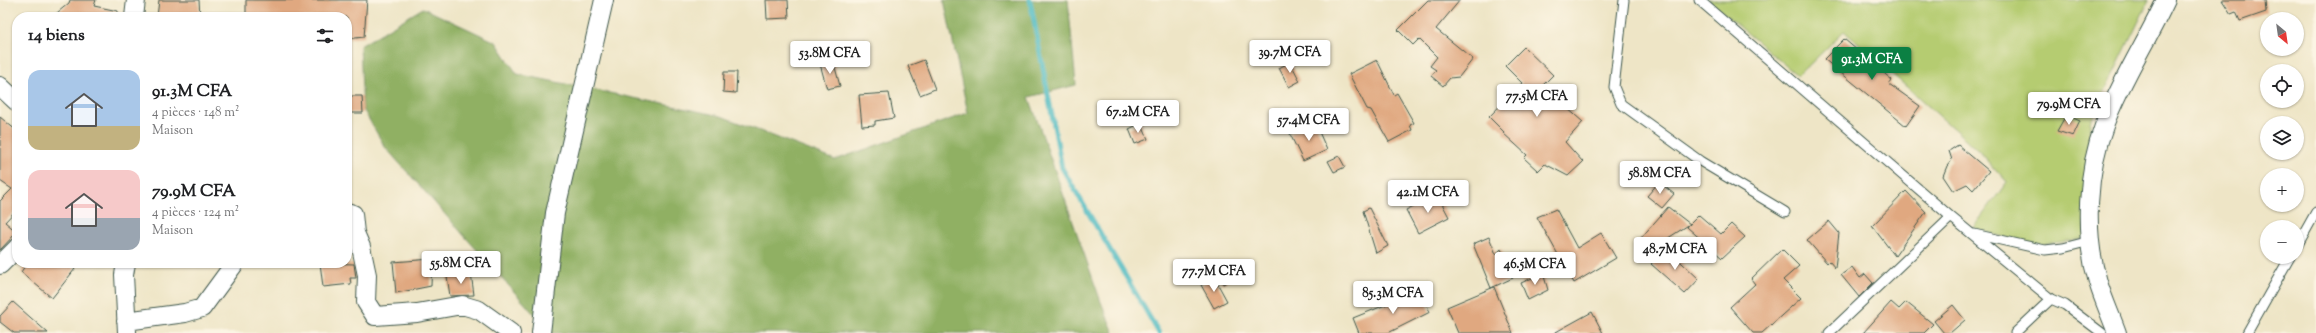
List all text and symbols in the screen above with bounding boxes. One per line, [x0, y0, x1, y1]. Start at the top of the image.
north arrow [2260, 12, 2304, 56]
map controls [2260, 12, 2304, 264]
text: 14 biens [28, 24, 85, 48]
icon: filters [314, 25, 336, 47]
pin: 39.7M CFA [1244, 40, 1336, 74]
pin: 53.8M CFA [784, 41, 876, 75]
text: 39.7M CFA [1258, 44, 1322, 62]
text: 53.8M CFA [799, 45, 861, 63]
pin: 91.3M CFA [1826, 47, 1918, 81]
text: 91.3M CFA [1841, 51, 1903, 69]
button: locate [2260, 64, 2304, 108]
text: 91.3M CFA [152, 80, 232, 104]
pin: 77.5M CFA [1491, 84, 1583, 118]
icon: home [60, 86, 108, 134]
text: 77.5M CFA [1506, 88, 1568, 106]
pin: 79.9M CFA [2023, 92, 2115, 126]
text: 79.9M CFA [2037, 96, 2101, 114]
pin: 67.2M CFA [1092, 100, 1184, 134]
text: 4 pièces · 148 m² [152, 104, 239, 122]
text: 67.2M CFA [1106, 104, 1170, 122]
pin: 57.4M CFA [1263, 108, 1355, 142]
text: 57.4M CFA [1278, 112, 1340, 130]
button: layers [2260, 116, 2304, 160]
text: Maison [152, 122, 194, 140]
pin: 58.8M CFA [1614, 161, 1706, 195]
text: 58.8M CFA [1629, 165, 1691, 183]
button: + [2260, 168, 2304, 212]
text: 79.9M CFA [152, 180, 236, 204]
pin: 42.1M CFA [1382, 180, 1474, 214]
text: 42.1M CFA [1397, 184, 1459, 202]
icon: home [60, 186, 108, 234]
text: 4 pièces · 124 m² [152, 204, 239, 222]
button: − [2260, 220, 2304, 264]
text: Maison [152, 222, 194, 240]
pin: 48.7M CFA [1629, 237, 1721, 271]
text: 48.7M CFA [1643, 241, 1707, 259]
pin: 55.8M CFA [415, 251, 507, 285]
pin: 46.5M CFA [1489, 252, 1581, 286]
text: 55.8M CFA [431, 255, 491, 273]
text: 46.5M CFA [1504, 256, 1566, 274]
pin: 77.7M CFA [1168, 259, 1260, 293]
text: 77.7M CFA [1182, 263, 1246, 281]
pin: 85.3M CFA [1347, 281, 1439, 315]
text: 85.3M CFA [1362, 285, 1424, 303]

